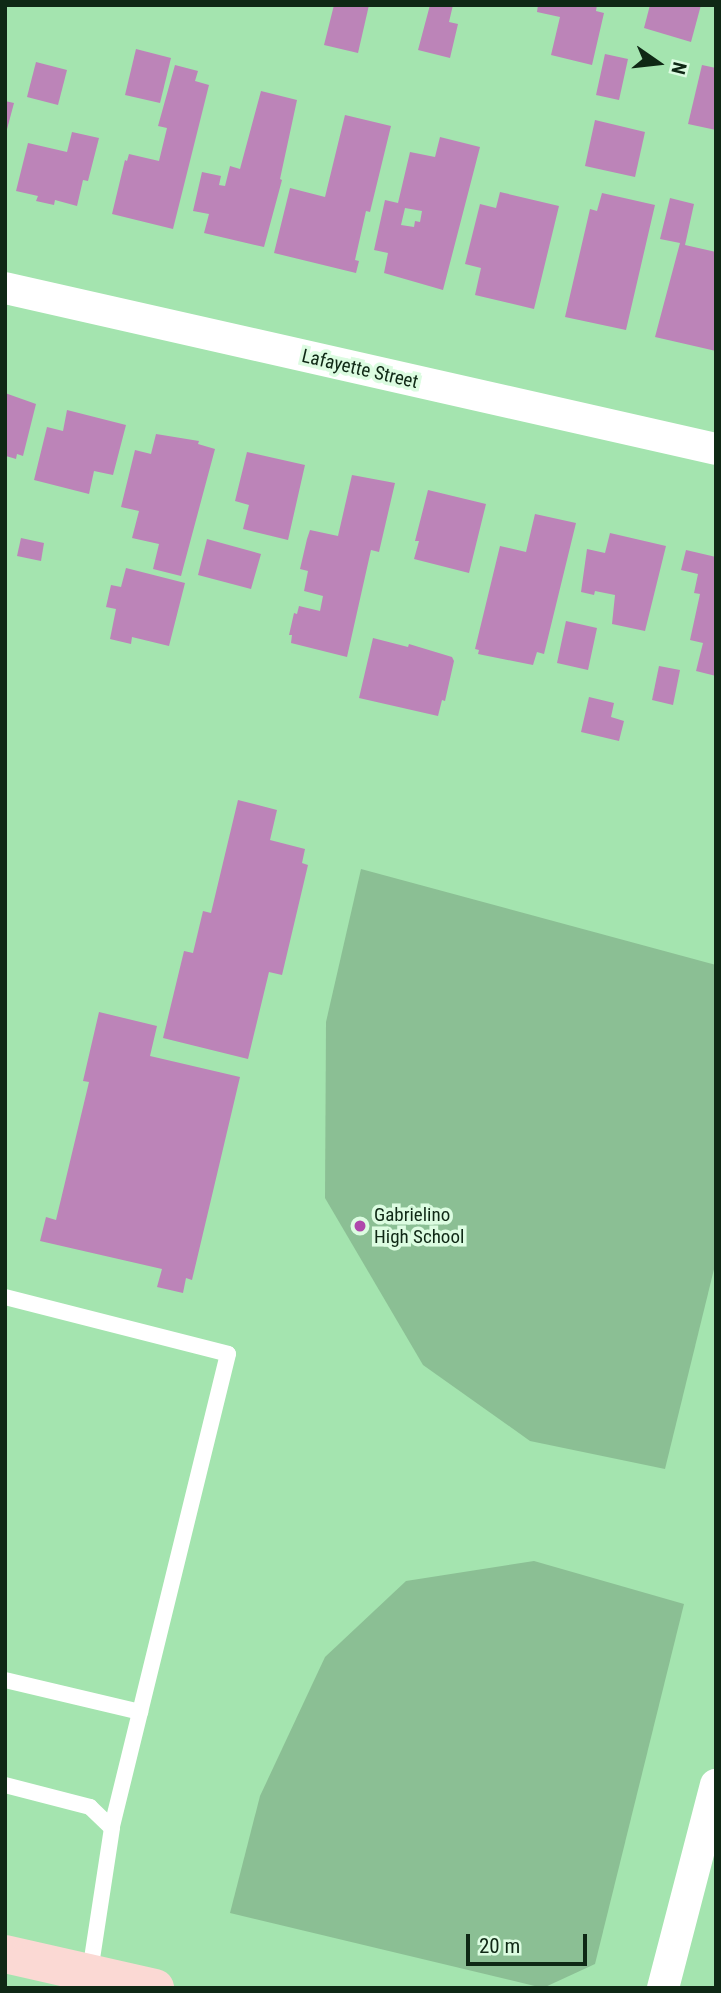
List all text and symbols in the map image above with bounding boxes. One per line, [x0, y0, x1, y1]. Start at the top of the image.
north arrow [623, 28, 693, 98]
text: N [666, 60, 691, 77]
street label: Lafayette Street [300, 345, 420, 393]
place label: Gabrielino High School [374, 1204, 464, 1248]
marker: Gabrielino High School [352, 1218, 368, 1234]
scale bar [469, 1920, 590, 1964]
text: 20 m [479, 1934, 520, 1958]

